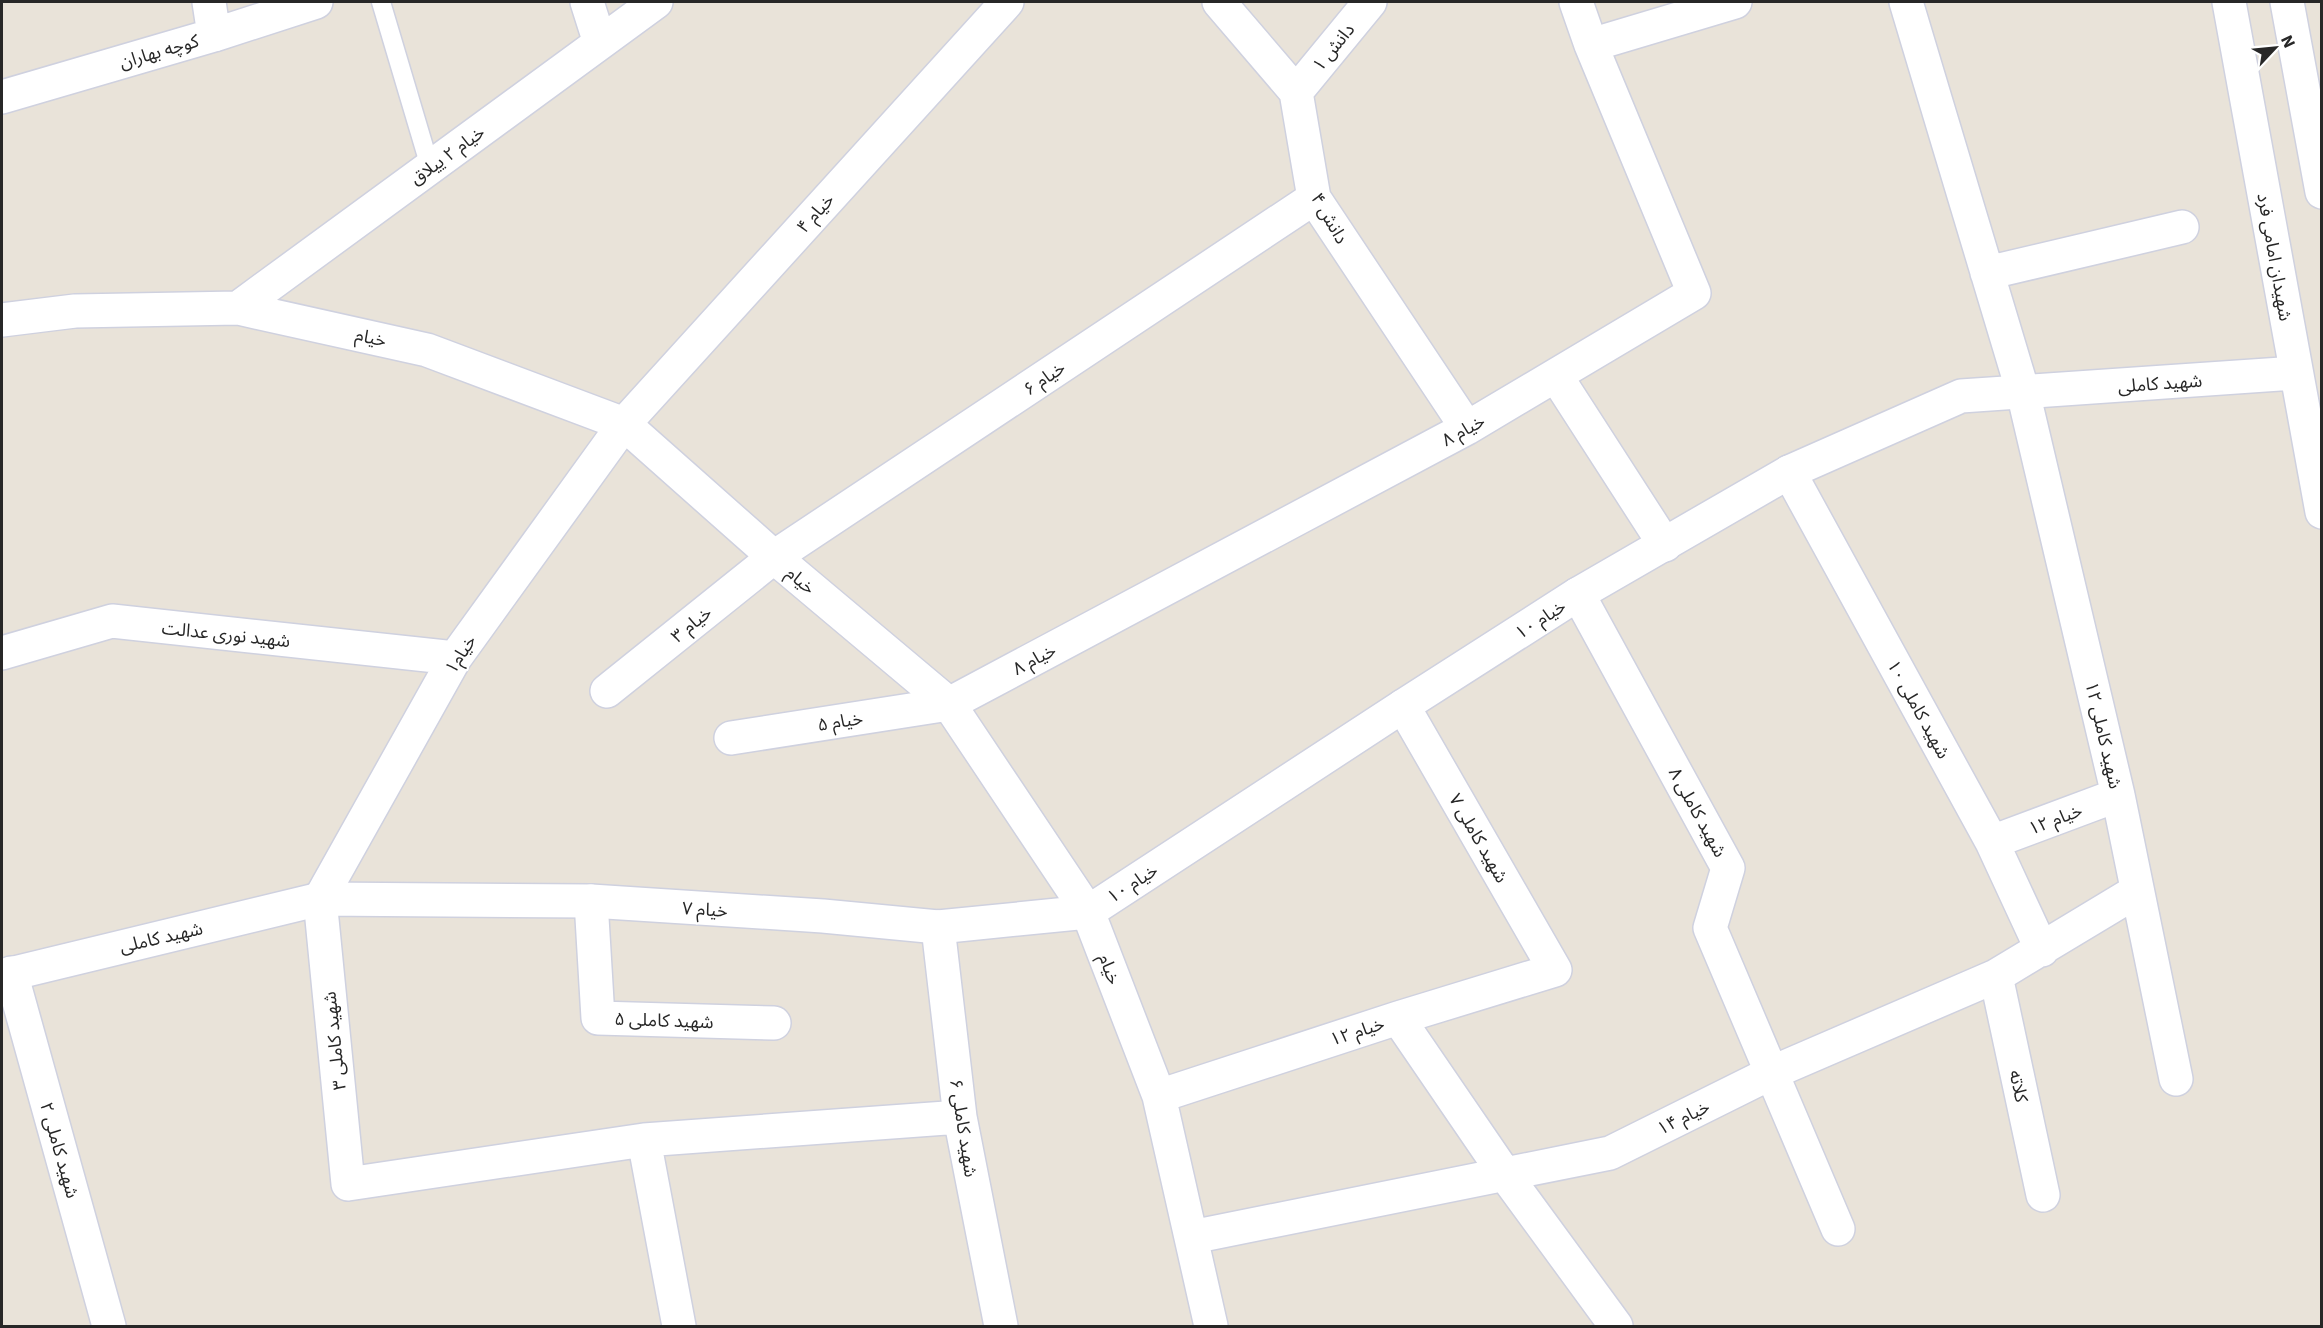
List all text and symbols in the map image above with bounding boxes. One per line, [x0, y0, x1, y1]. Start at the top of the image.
street label: دانش ۱ [1307, 18, 1359, 76]
north arrow [2245, 18, 2305, 78]
street label: کوچه بهاران [117, 29, 202, 73]
text: N [2277, 32, 2300, 51]
street label: خیام ۲ ییلاق [405, 120, 491, 192]
street label: خیام ۴ [791, 188, 841, 240]
street label: دانش ۴ [1306, 188, 1354, 248]
street label: شهیدان امامی فرد [2252, 191, 2298, 323]
street label: خیام [353, 322, 389, 354]
street label: خیام ۶ [1019, 356, 1071, 403]
street label: شهید کاملی [2117, 369, 2203, 397]
street label: خیام ۸ [1437, 409, 1490, 454]
street label: خیام [780, 561, 820, 601]
street label: خیام ۱۰ [1510, 594, 1571, 646]
street label: خیام ۳ [666, 601, 718, 650]
street label: شهید نوری عدالت [161, 616, 291, 652]
street label: خیام۱ [439, 630, 483, 679]
street label: خیام ۸ [1008, 638, 1061, 683]
street label: شهید کاملی ۱۰ [1882, 656, 1956, 762]
street label: شهید کاملی ۱۲ [2080, 679, 2128, 791]
street label: خیام ۵ [816, 706, 865, 739]
street label: شهید کاملی ۸ [1664, 763, 1732, 861]
street label: شهید کاملی ۷ [1444, 789, 1514, 887]
street label: خیام ۱۲ [2025, 798, 2086, 843]
street label: خیام ۱۰ [1102, 858, 1163, 910]
street label: خیام ۷ [681, 896, 729, 925]
street label: شهید کاملی [117, 916, 205, 958]
street label: خیام [1091, 950, 1126, 989]
street label: شهید کاملی ۳ [317, 991, 351, 1091]
street label: شهید کاملی ۵ [614, 1007, 714, 1033]
street label: خیام ۱۲ [1327, 1011, 1388, 1053]
street label: کلاته [2004, 1068, 2034, 1105]
street label: شهید کاملی ۶ [945, 1077, 983, 1179]
street label: خیام ۱۴ [1653, 1094, 1715, 1142]
street label: شهید کاملی ۲ [35, 1099, 85, 1201]

